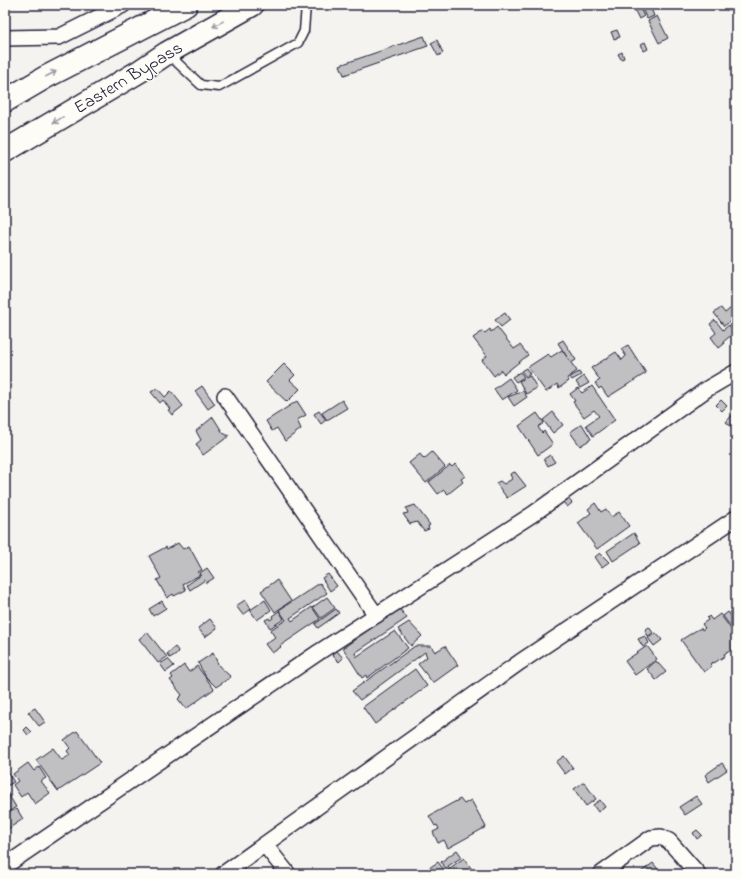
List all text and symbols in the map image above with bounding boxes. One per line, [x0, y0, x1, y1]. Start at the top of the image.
one-way arrow [212, 21, 224, 28]
street label: Eastern Bypass [70, 36, 188, 121]
one-way arrow [45, 70, 57, 77]
one-way arrow [52, 116, 64, 124]

